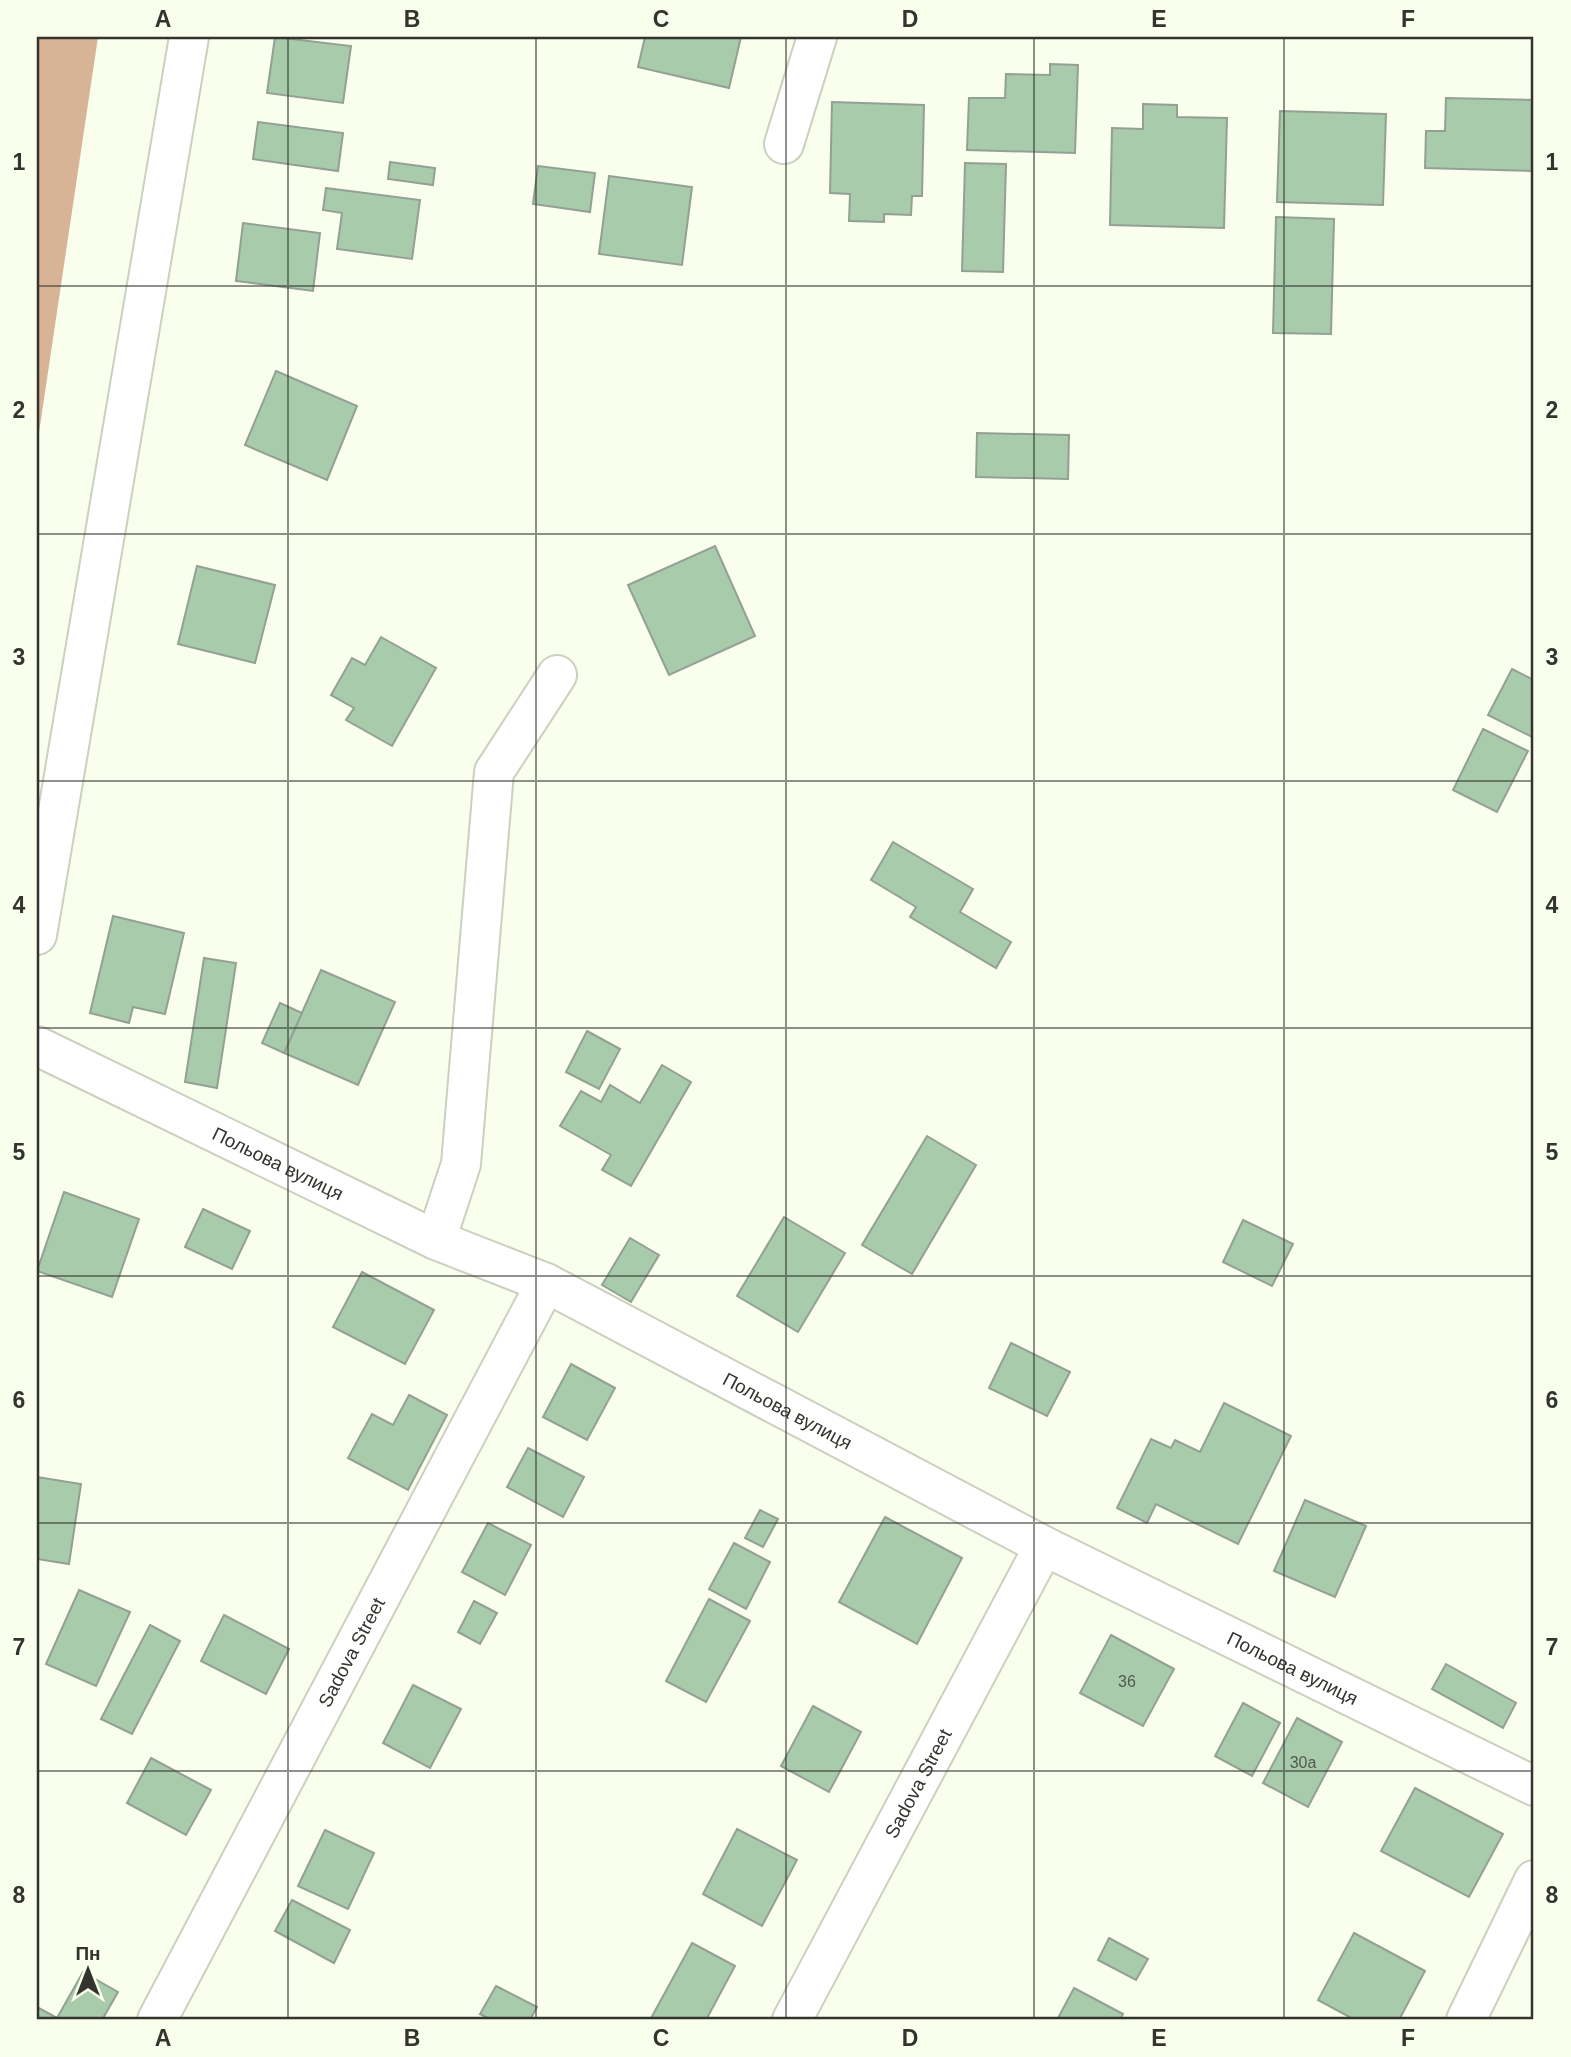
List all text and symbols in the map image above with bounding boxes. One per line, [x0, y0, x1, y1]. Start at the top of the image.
text: A [155, 6, 171, 32]
text: B [404, 6, 420, 32]
text: C [653, 6, 669, 32]
text: D [902, 6, 918, 32]
text: E [1151, 6, 1167, 32]
text: F [1401, 6, 1415, 32]
text: 1 [13, 149, 26, 175]
text: 1 [1546, 149, 1559, 175]
text: 2 [13, 397, 25, 423]
text: 2 [1546, 397, 1558, 423]
text: 3 [13, 644, 25, 670]
text: 3 [1546, 644, 1558, 670]
text: 4 [13, 892, 26, 918]
text: 4 [1546, 892, 1559, 918]
street label: Польова вулиця [209, 1123, 347, 1204]
text: 5 [13, 1139, 26, 1165]
text: 5 [1546, 1139, 1559, 1165]
street label: Польова вулиця [719, 1368, 855, 1454]
text: 6 [13, 1387, 25, 1413]
text: 6 [1546, 1387, 1558, 1413]
street label: Sadova Street [314, 1594, 389, 1711]
street label: Польова вулиця [1224, 1627, 1361, 1709]
text: 7 [13, 1634, 25, 1660]
text: 7 [1546, 1634, 1558, 1660]
house number: 36 [1118, 1673, 1136, 1690]
street label: Sadova Street [881, 1725, 956, 1842]
house number: 30а [1290, 1754, 1316, 1771]
text: 8 [13, 1882, 26, 1908]
text: 8 [1546, 1882, 1559, 1908]
north arrow [52, 1934, 122, 2004]
text: Пн [75, 1943, 101, 1964]
text: A [155, 2025, 171, 2051]
text: B [404, 2025, 420, 2051]
text: C [653, 2025, 669, 2051]
text: D [902, 2025, 918, 2051]
text: E [1151, 2025, 1167, 2051]
text: F [1401, 2025, 1415, 2051]

